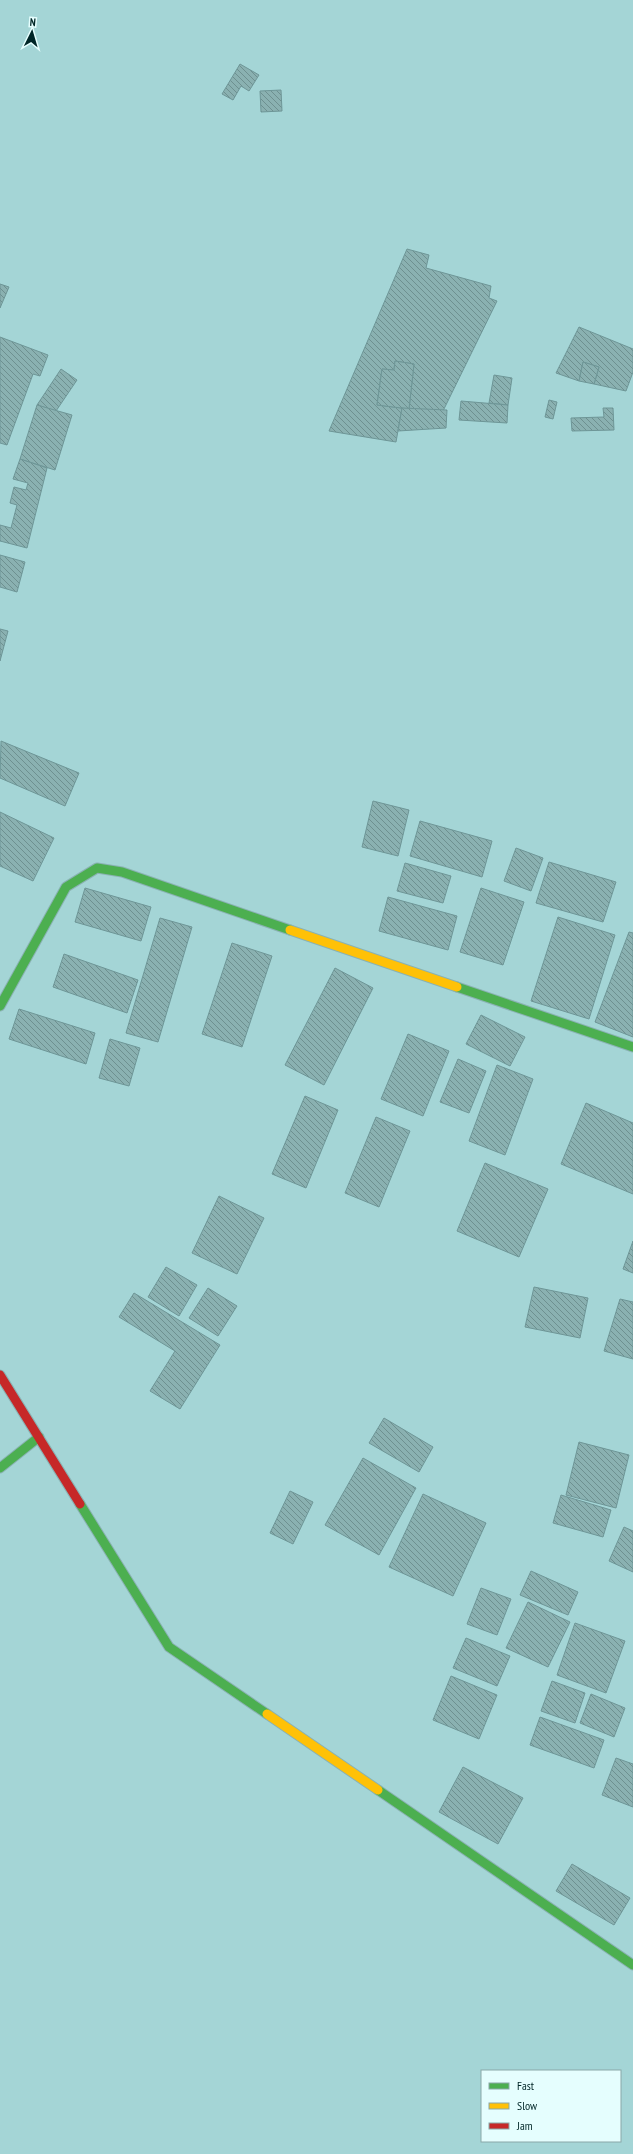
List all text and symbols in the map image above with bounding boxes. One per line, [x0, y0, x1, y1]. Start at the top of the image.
north arrow [12, 12, 52, 52]
text: N [29, 15, 36, 29]
legend [481, 2070, 621, 2142]
text: Fast [517, 2078, 535, 2093]
text: Slow [517, 2098, 538, 2113]
text: Jam [516, 2118, 533, 2133]

